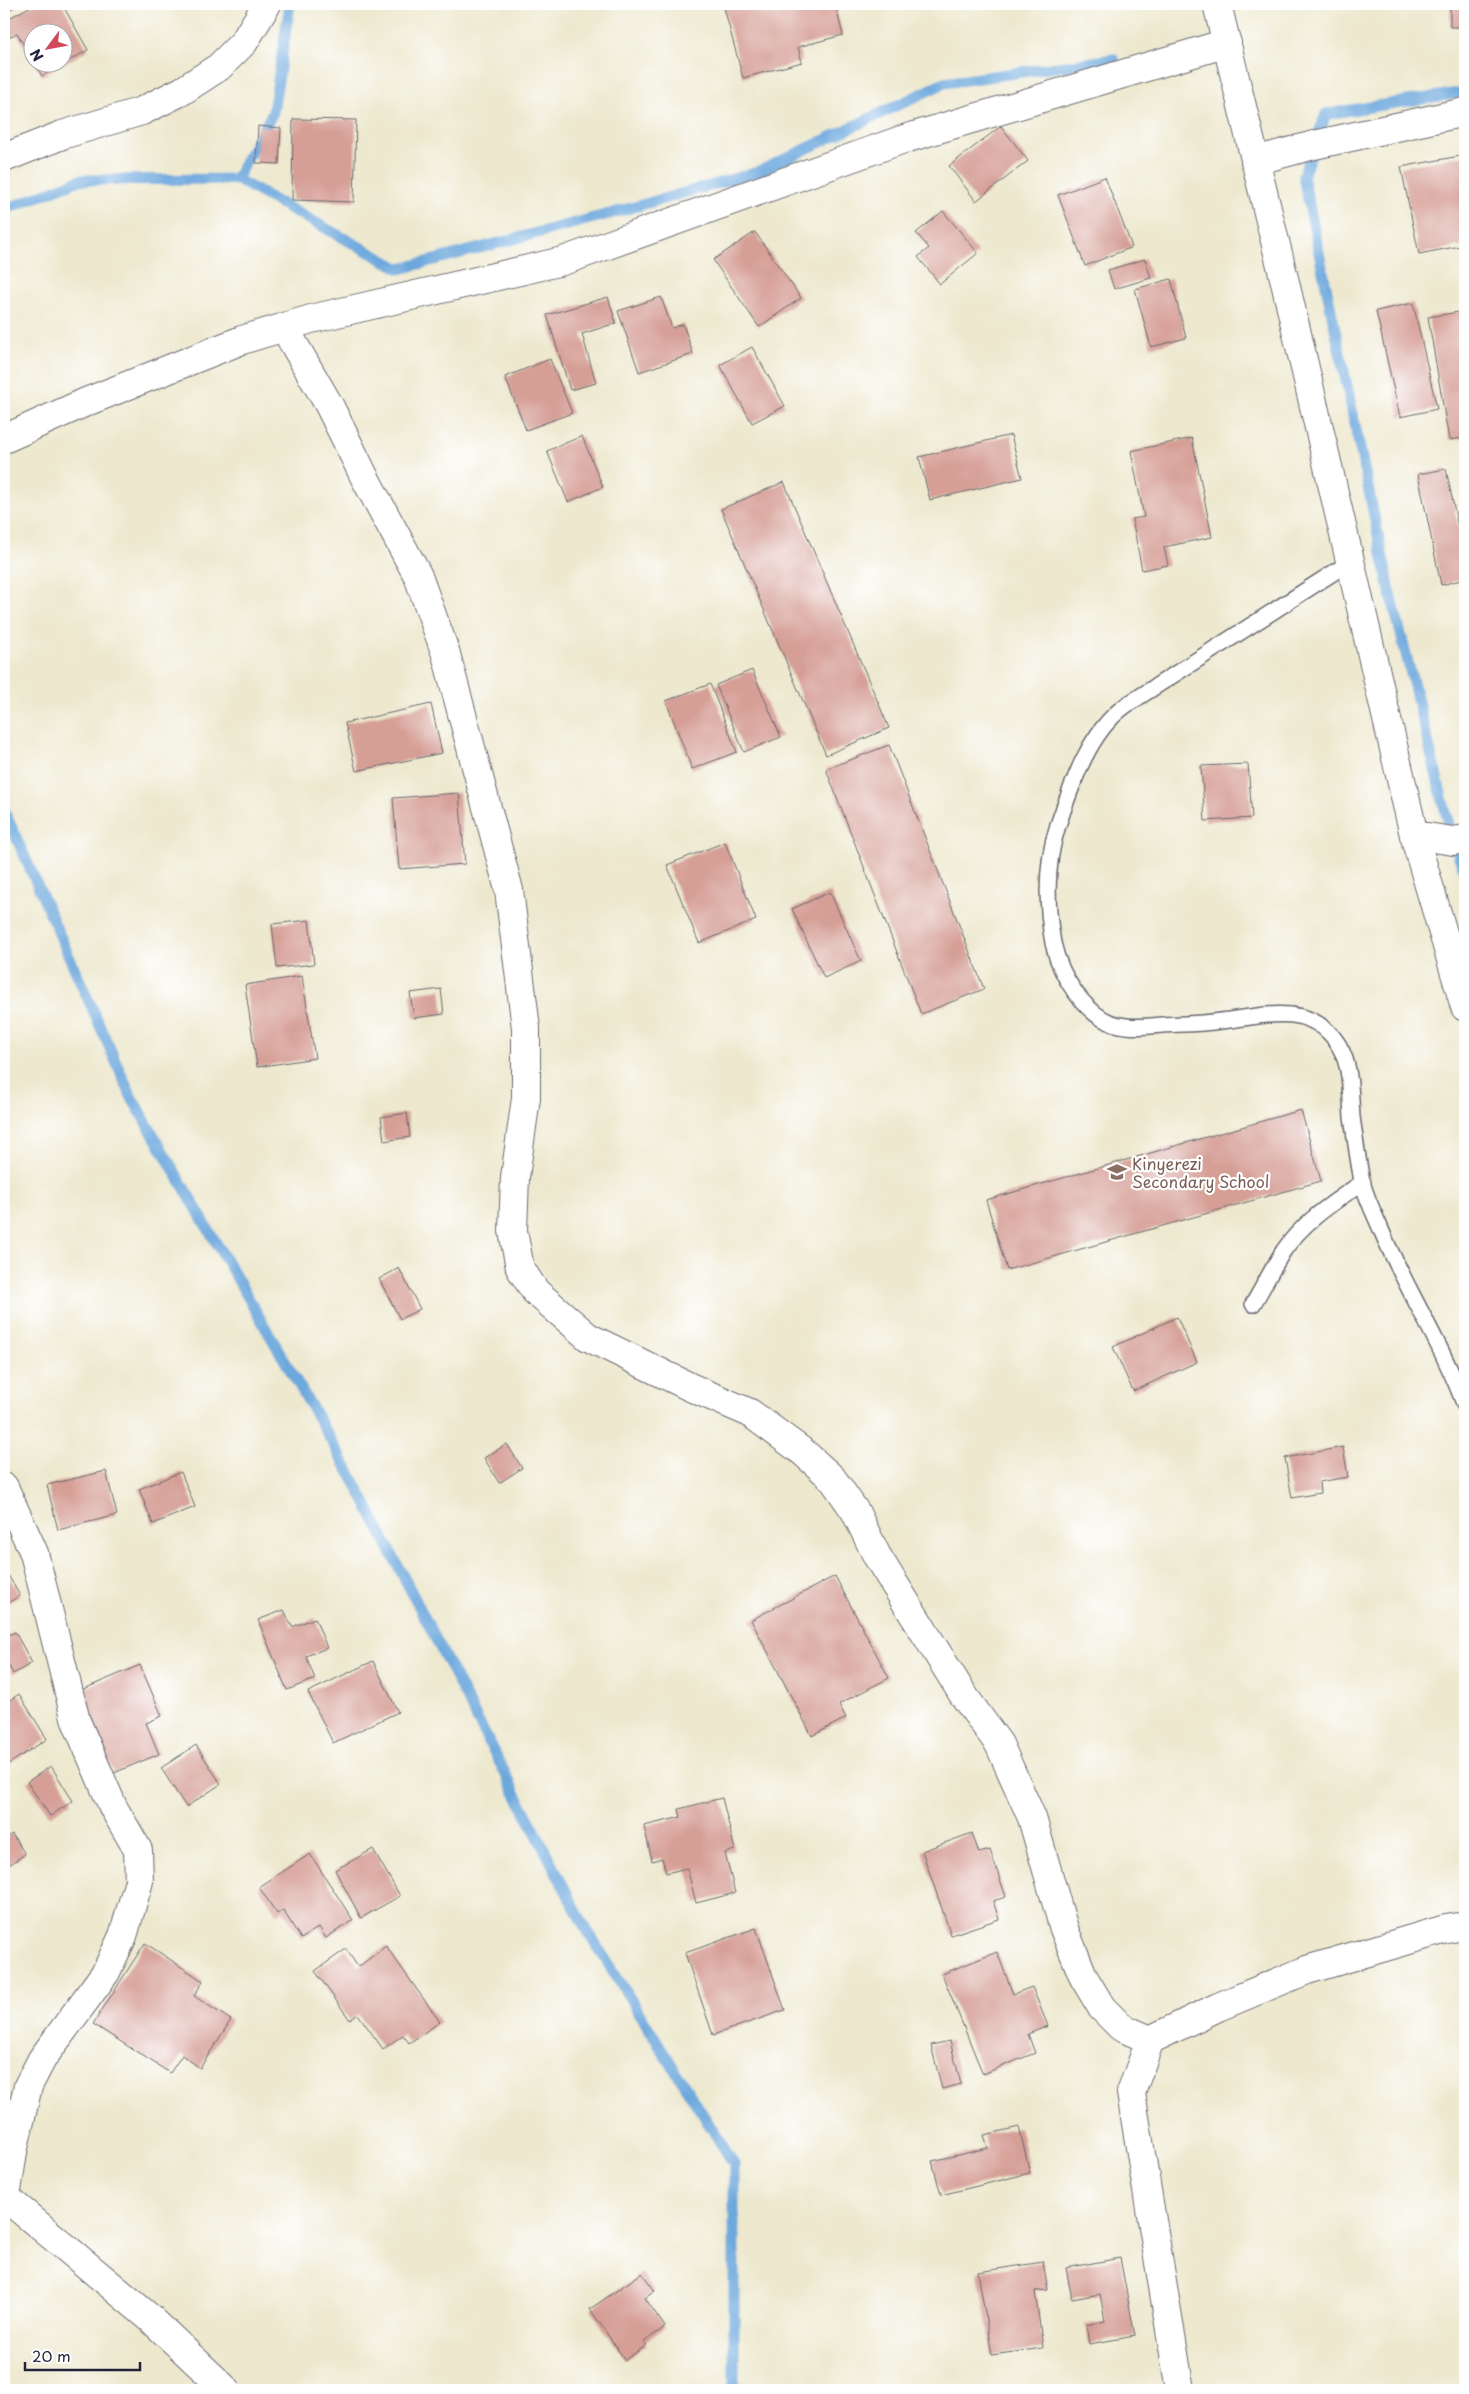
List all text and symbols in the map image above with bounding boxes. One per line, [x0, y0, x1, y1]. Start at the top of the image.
north arrow [22, 22, 72, 72]
text: N [25, 45, 48, 65]
place label: Kinyerezi Secondary School [1132, 1151, 1269, 1193]
school or university icon: Kinyerezi Secondary School [1106, 1161, 1128, 1183]
scale bar [25, 2339, 140, 2371]
text: 20 m [32, 2344, 71, 2367]

